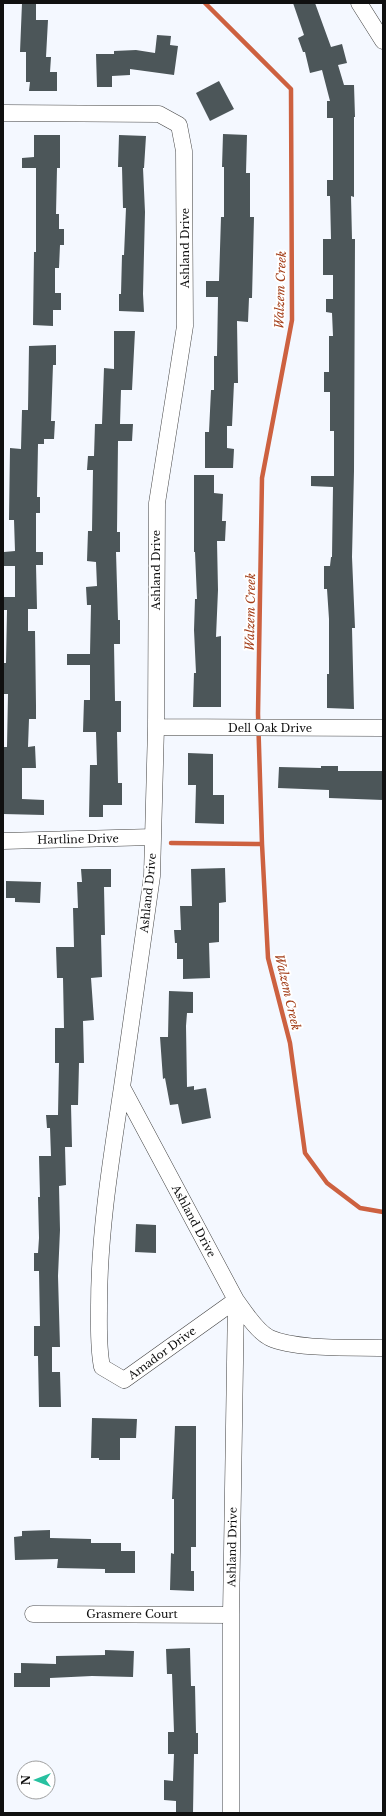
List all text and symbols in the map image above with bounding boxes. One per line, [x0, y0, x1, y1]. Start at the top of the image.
street label: Ashland Drive [178, 208, 192, 289]
water label: Walzem Creek [271, 251, 289, 329]
street label: Ashland Drive [149, 530, 163, 611]
water label: Walzem Creek [242, 573, 258, 651]
street label: Dell Oak Drive [228, 721, 312, 735]
street label: Hartline Drive [37, 831, 119, 847]
street label: Ashland Drive [137, 852, 159, 935]
water label: Walzem Creek [272, 952, 304, 1032]
street label: Ashland Drive [168, 1181, 219, 1260]
street label: Amador Drive [124, 1324, 199, 1383]
street label: Ashland Drive [224, 1507, 240, 1588]
street label: Grasmere Court [86, 1607, 179, 1621]
north arrow [16, 1760, 56, 1800]
text: N [19, 1774, 33, 1785]

